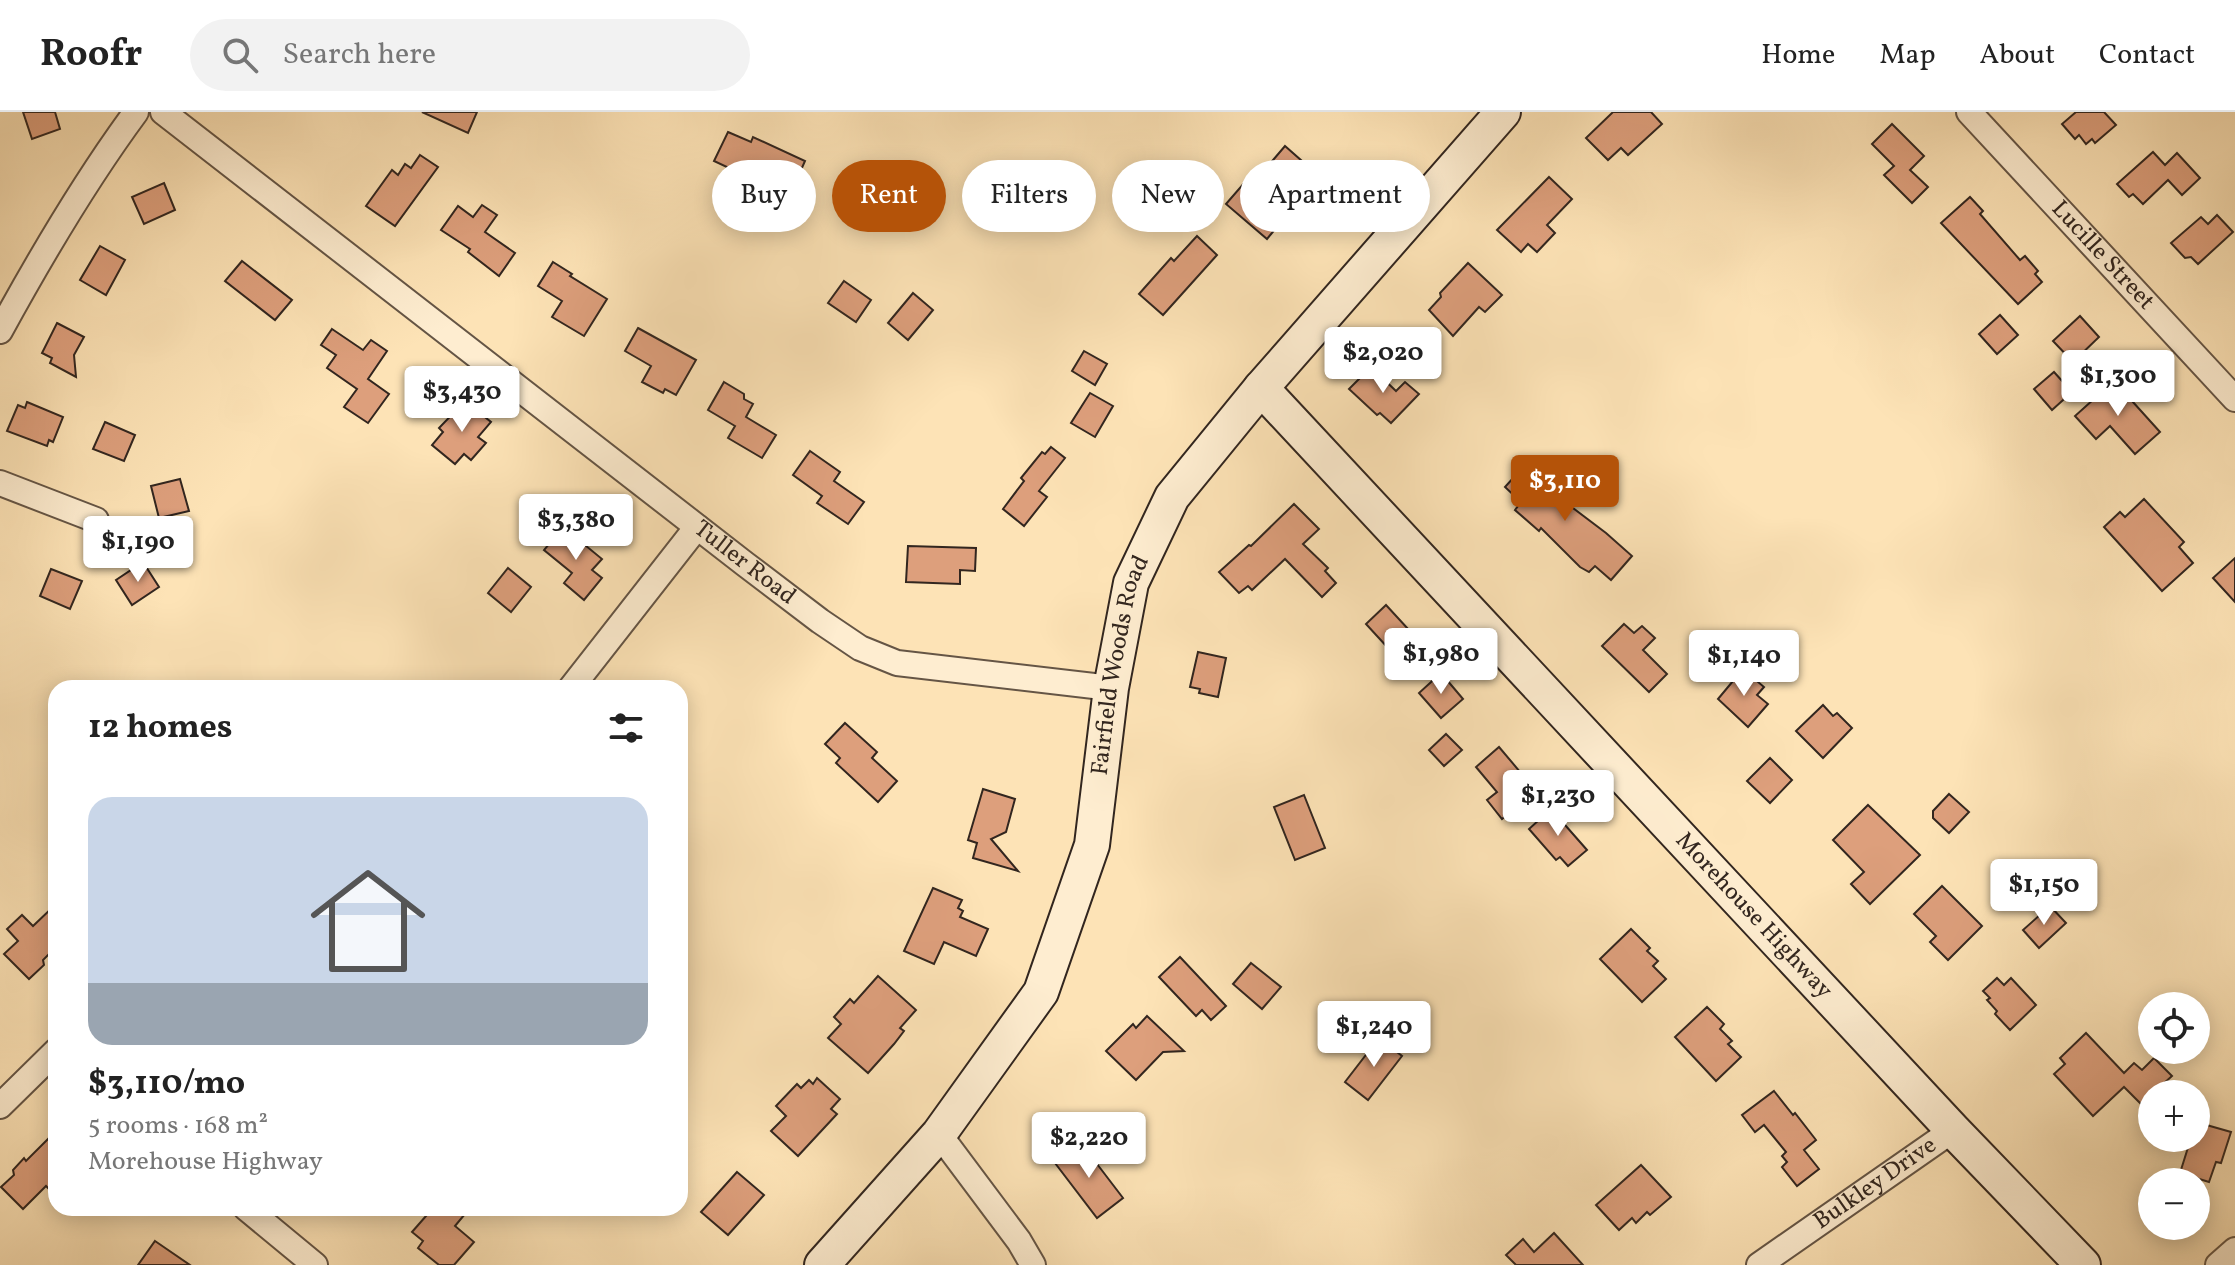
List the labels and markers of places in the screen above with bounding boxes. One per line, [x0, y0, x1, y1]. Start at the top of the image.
pin: $2,020 [1318, 327, 1448, 395]
pin: $1,300 [2053, 350, 2183, 418]
pin: $3,430 [397, 366, 527, 434]
pin: $3,110 [1500, 455, 1630, 523]
pin: $3,380 [511, 494, 641, 562]
pin: $1,190 [73, 516, 203, 584]
pin: $1,980 [1376, 628, 1506, 696]
pin: $1,140 [1679, 630, 1809, 698]
pin: $1,230 [1493, 770, 1623, 838]
pin: $1,150 [1979, 859, 2109, 927]
pin: $1,240 [1309, 1001, 1439, 1069]
pin: $2,220 [1024, 1112, 1154, 1180]

